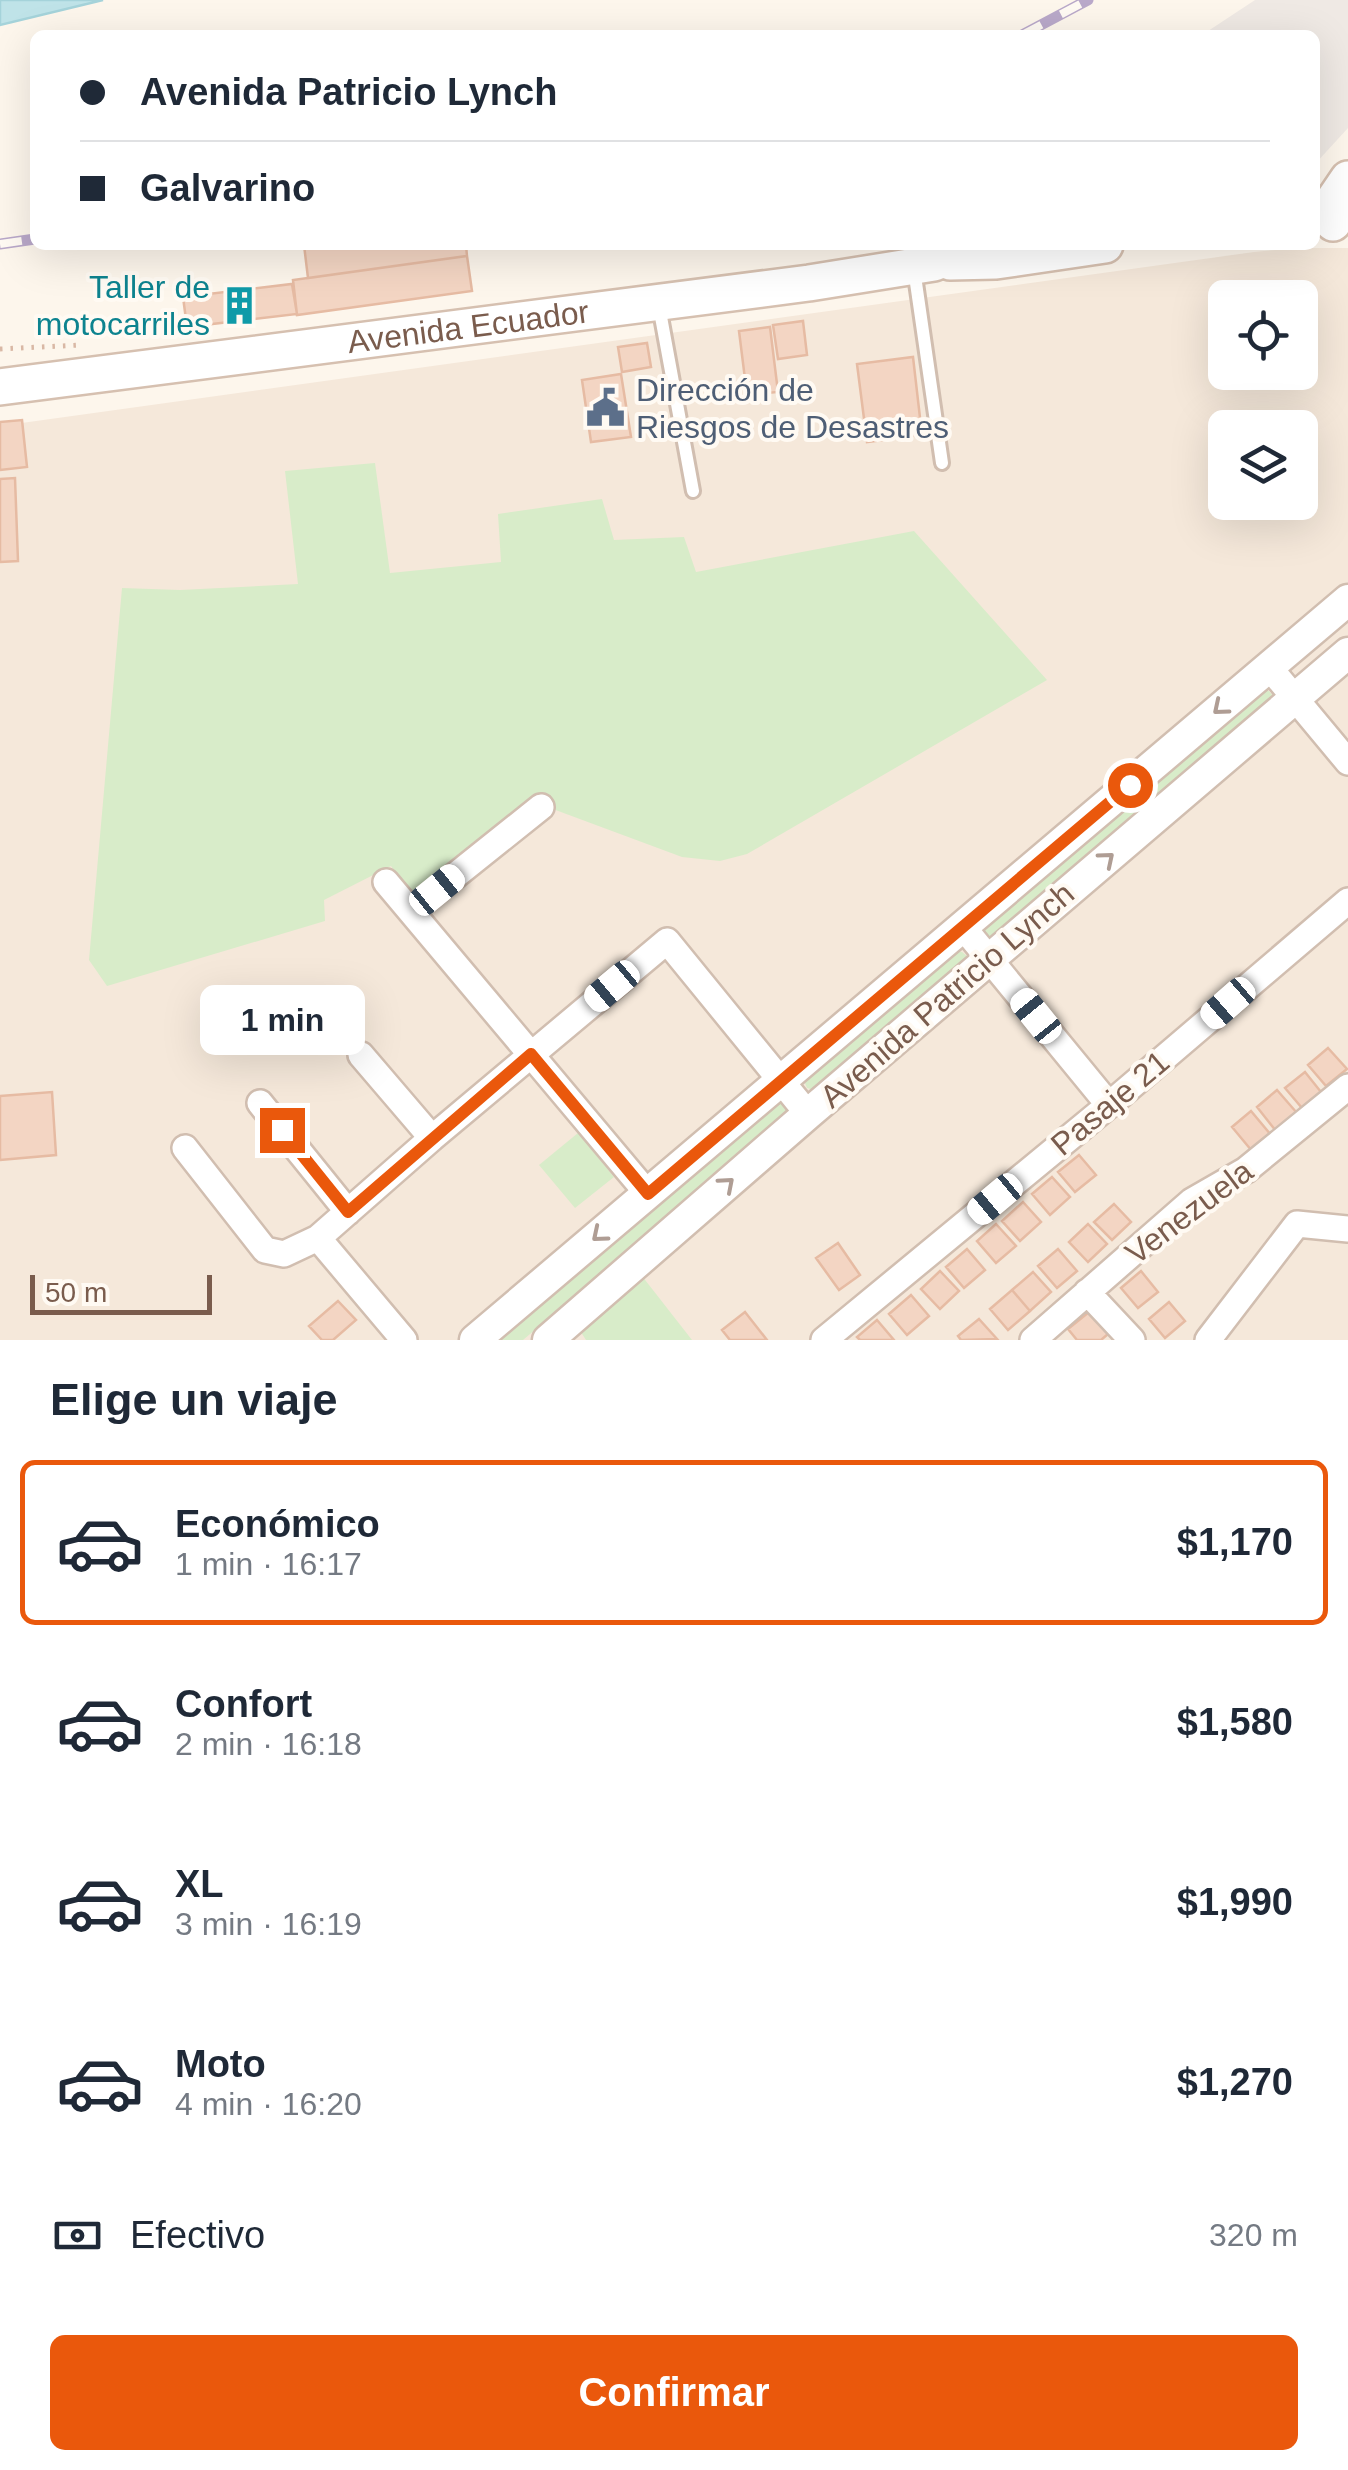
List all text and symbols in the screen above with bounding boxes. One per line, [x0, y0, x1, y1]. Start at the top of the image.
text: Avenida Patricio Lynch [140, 71, 557, 113]
text: Galvarino [140, 167, 315, 209]
place label: Taller de motocarriles [36, 269, 210, 342]
map controls [1208, 280, 1318, 520]
button: locate [1208, 280, 1318, 390]
building icon: Taller de motocarriles [219, 284, 261, 326]
street label: Avenida Ecuador [345, 293, 591, 360]
place label: Dirección de Riesgos de Desastres [636, 372, 949, 445]
public building icon: Dirección de Riesgos de Desastres [585, 387, 627, 429]
button: layers [1208, 410, 1318, 520]
one-way arrow [1214, 696, 1232, 714]
route start [1108, 763, 1153, 808]
one-way arrow [1095, 852, 1114, 870]
car [404, 859, 470, 921]
street label: Avenida Patricio Lynch [813, 875, 1081, 1115]
car [579, 955, 645, 1017]
car [1196, 972, 1260, 1034]
car [1005, 983, 1067, 1049]
callout: 1 min [200, 985, 364, 1055]
text: 1 min [241, 1002, 324, 1038]
street label: Pasaje 21 [1044, 1043, 1176, 1163]
route end [260, 1108, 305, 1153]
street label: Venezuela [1118, 1153, 1260, 1271]
car [962, 1168, 1028, 1230]
one-way arrow [716, 1178, 734, 1196]
one-way arrow [592, 1224, 610, 1242]
scale bar [30, 1270, 212, 1314]
text: 50 m [45, 1277, 107, 1308]
text: Elige un viaje [50, 1374, 338, 1425]
icon: car [55, 1498, 145, 1588]
text: Económico [175, 1503, 380, 1545]
text: $1,170 [1177, 1521, 1293, 1563]
text: 1 min · 16:17 [175, 1546, 362, 1582]
icon: car [55, 1678, 145, 1768]
text: Confort [175, 1683, 312, 1725]
text: $1,580 [1177, 1701, 1293, 1743]
text: 2 min · 16:18 [175, 1726, 362, 1762]
icon: car [55, 1858, 145, 1948]
text: XL [175, 1863, 224, 1905]
text: $1,990 [1177, 1881, 1293, 1923]
text: 3 min · 16:19 [175, 1906, 362, 1942]
icon: car [55, 2038, 145, 2128]
text: Moto [175, 2043, 266, 2085]
text: $1,270 [1177, 2061, 1293, 2103]
text: 4 min · 16:20 [175, 2086, 362, 2122]
icon: cash [50, 2208, 105, 2263]
text: Efectivo [130, 2214, 265, 2256]
text: 320 m [1209, 2217, 1298, 2253]
button: Confirmar [50, 2335, 1298, 2450]

